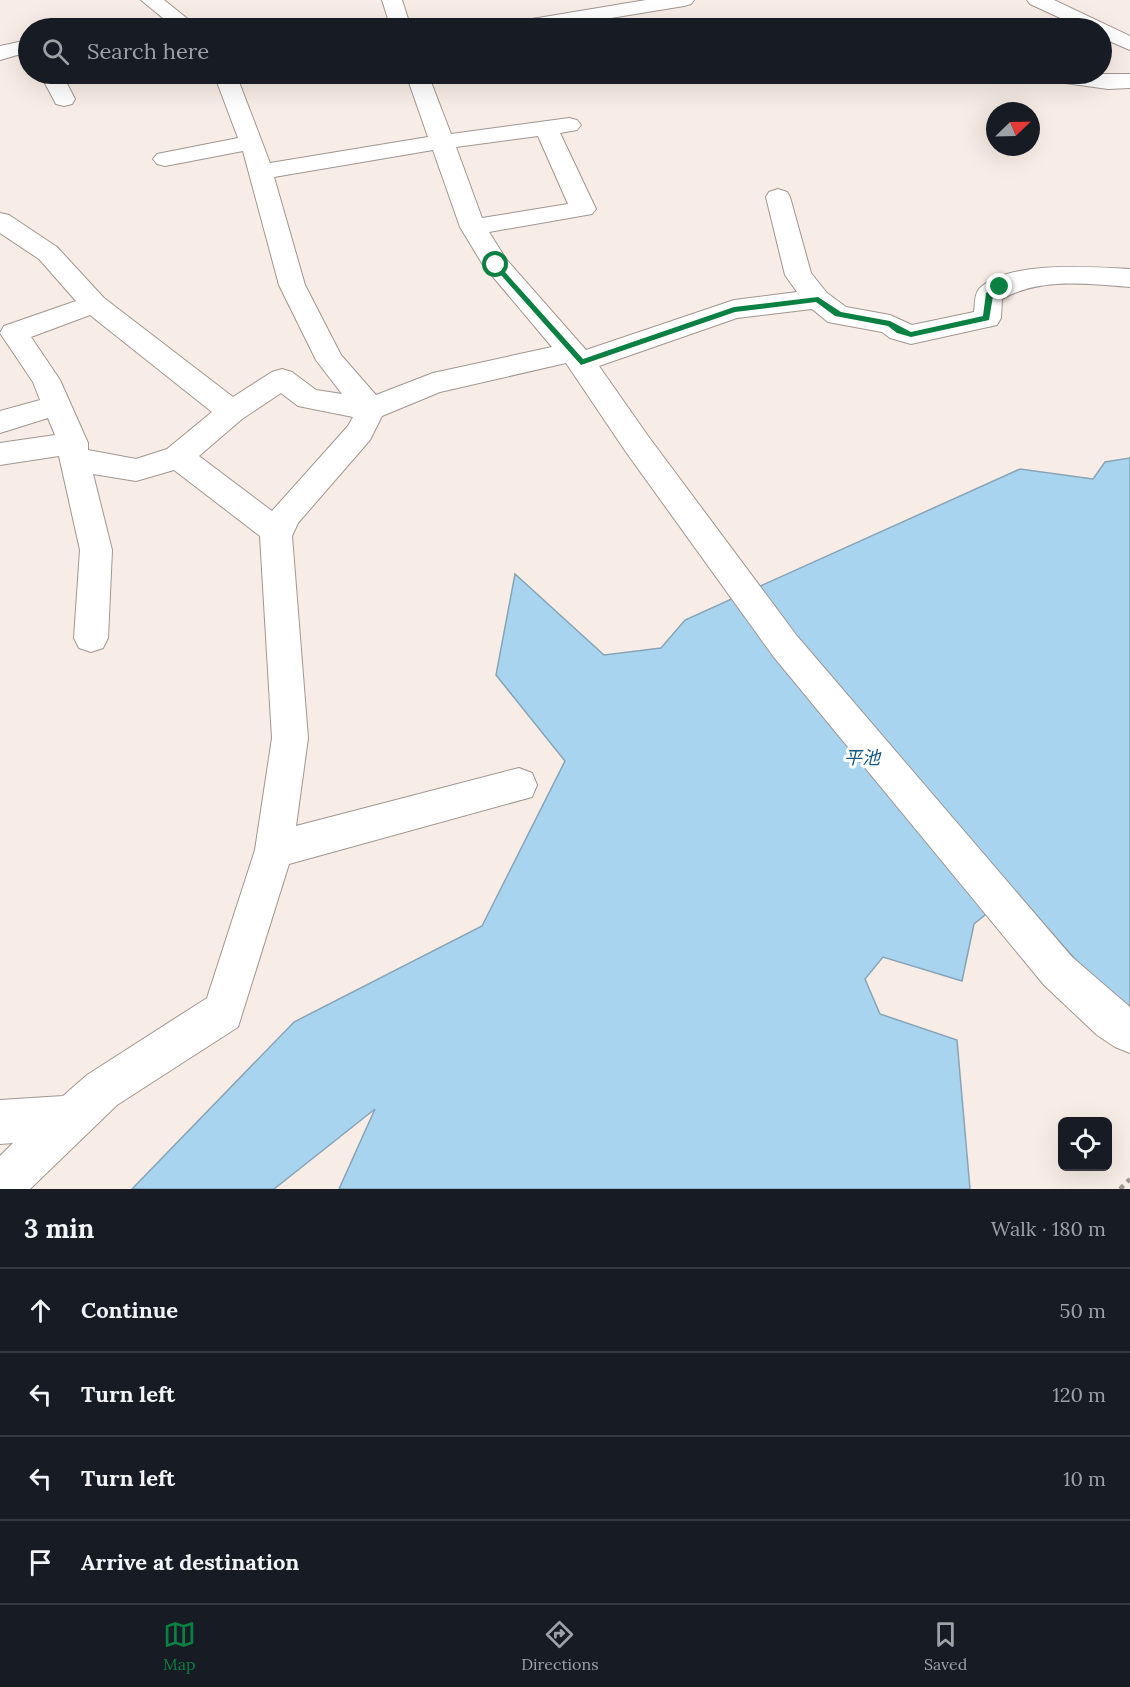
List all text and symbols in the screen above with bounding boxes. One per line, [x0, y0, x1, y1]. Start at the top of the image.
search box [18, 18, 1112, 84]
icon: search [39, 35, 72, 68]
text: Search here [87, 37, 209, 65]
north arrow [986, 102, 1040, 156]
route start [482, 251, 508, 277]
route end [986, 273, 1012, 299]
water label: 平池 [844, 746, 882, 769]
map controls [1058, 1117, 1112, 1171]
button: locate [1058, 1117, 1112, 1171]
text: 3 min [24, 1212, 94, 1245]
text: Walk · 180 m [991, 1216, 1106, 1241]
icon: ahead [24, 1294, 57, 1327]
text: Continue [81, 1296, 178, 1324]
text: 50 m [1060, 1298, 1106, 1323]
icon: left [24, 1378, 57, 1411]
text: Turn left [81, 1380, 175, 1408]
text: 120 m [1052, 1382, 1106, 1407]
icon: left [24, 1462, 57, 1495]
text: Turn left [81, 1464, 175, 1492]
text: 10 m [1063, 1466, 1106, 1491]
icon: arrive [24, 1546, 57, 1579]
text: Arrive at destination [81, 1548, 299, 1576]
tab: Map [163, 1618, 196, 1674]
tab: Directions [521, 1618, 599, 1674]
tab: Saved [924, 1618, 967, 1674]

